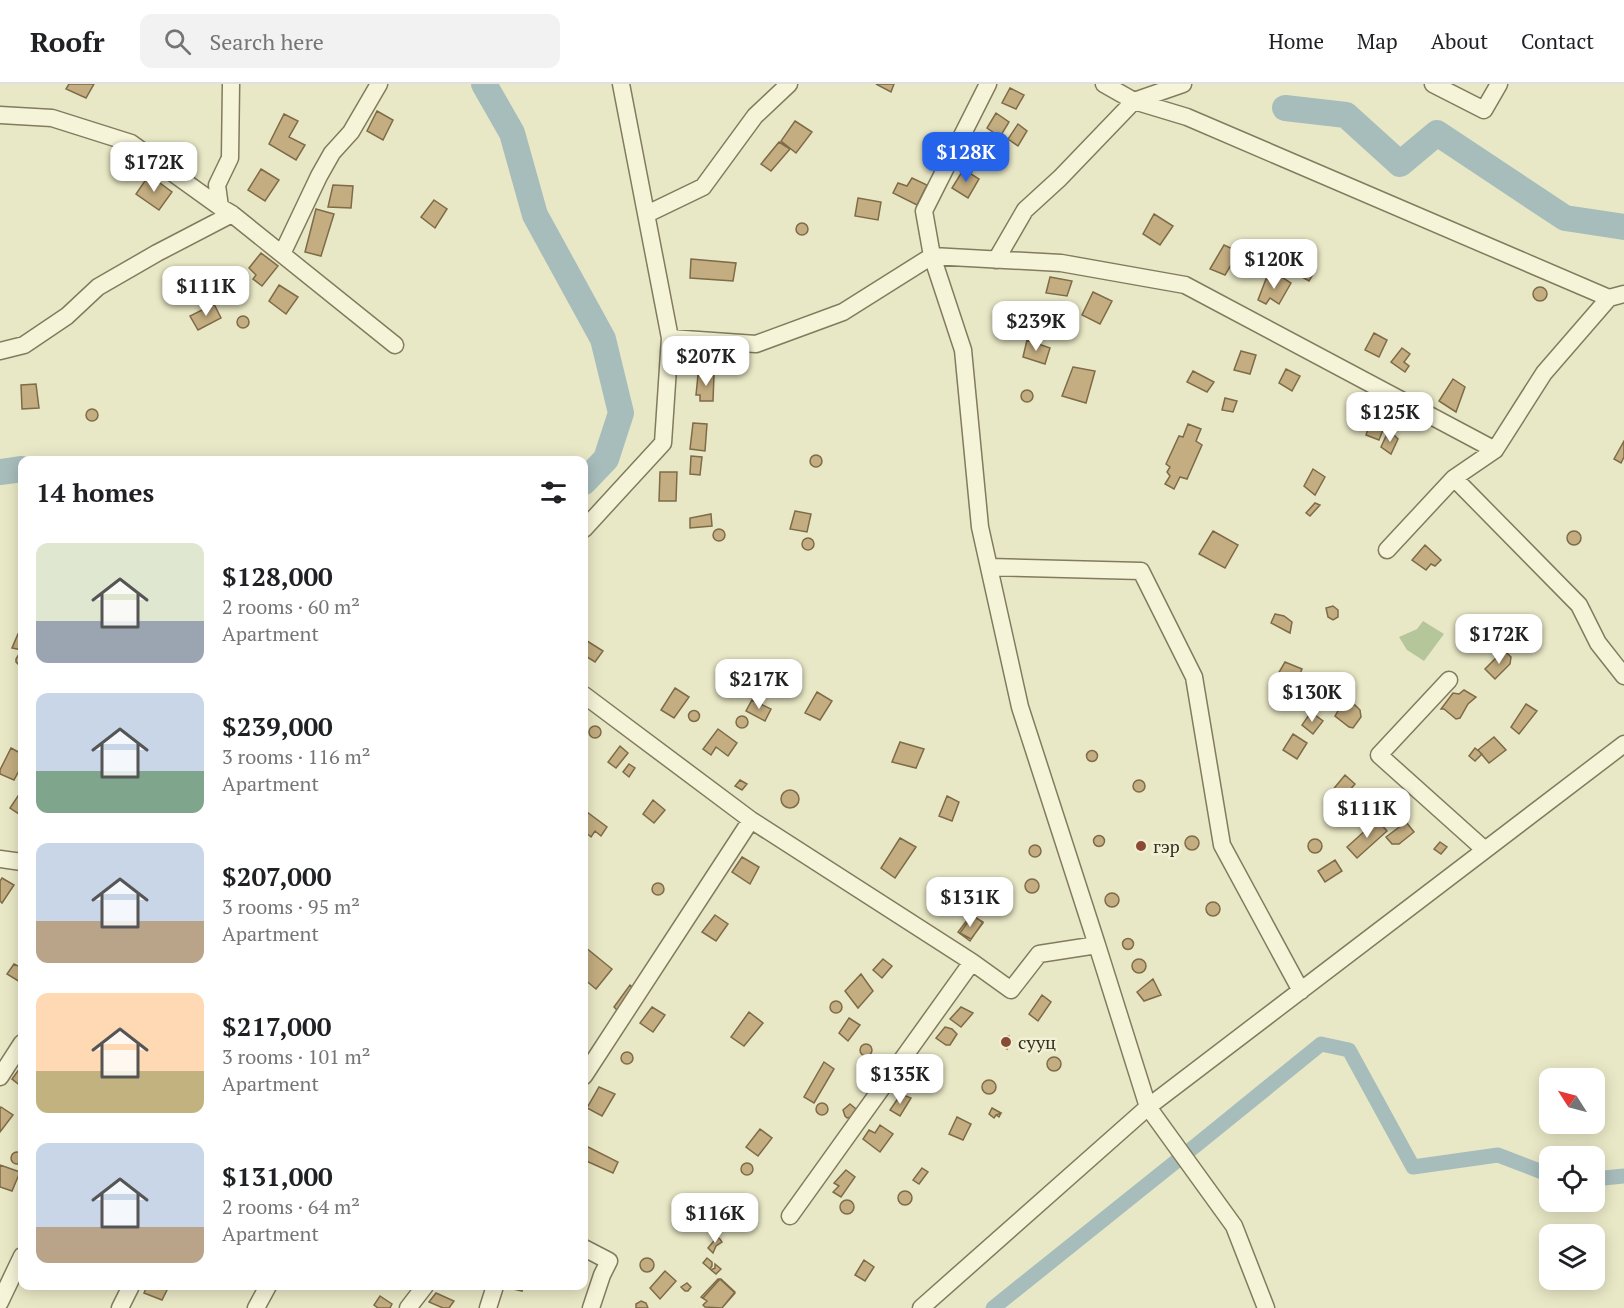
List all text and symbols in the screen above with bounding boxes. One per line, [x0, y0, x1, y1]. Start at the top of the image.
search box [140, 14, 560, 68]
text: Roofr [30, 23, 104, 60]
icon: search [161, 25, 194, 58]
text: Search here [209, 27, 324, 56]
text: Home [1268, 27, 1324, 55]
text: Map [1357, 27, 1398, 55]
text: About [1431, 27, 1488, 55]
text: Contact [1521, 27, 1594, 55]
pin: $128K [924, 132, 1008, 183]
text: $128K [936, 138, 996, 165]
pin: $172K [112, 142, 196, 193]
text: $172K [124, 148, 184, 175]
pin: $120K [1232, 239, 1316, 290]
text: $120K [1244, 245, 1304, 272]
pin: $111K [164, 266, 248, 317]
text: $111K [176, 272, 236, 299]
pin: $239K [994, 301, 1078, 352]
text: $239K [1006, 307, 1066, 334]
pin: $207K [664, 336, 748, 387]
text: $207K [676, 342, 736, 369]
pin: $125K [1348, 392, 1432, 443]
text: $125K [1360, 398, 1420, 425]
text: 14 homes [36, 475, 154, 509]
icon: filters [537, 476, 570, 509]
text: $128,000 [222, 559, 333, 593]
icon: home [84, 567, 156, 639]
text: 2 rooms · 60 m² [222, 593, 360, 620]
pin: $172K [1457, 614, 1541, 665]
text: Apartment [222, 620, 319, 647]
text: $172K [1469, 620, 1529, 647]
pin: $217K [717, 659, 801, 710]
text: $217K [729, 665, 789, 692]
pin: $130K [1270, 672, 1354, 723]
text: $130K [1282, 678, 1342, 705]
text: $239,000 [222, 709, 333, 743]
icon: home [84, 717, 156, 789]
text: 3 rooms · 116 m² [222, 743, 370, 770]
text: Apartment [222, 770, 319, 797]
pin: $111K [1325, 788, 1409, 839]
text: $111K [1337, 794, 1397, 821]
place label: гэр [1153, 834, 1180, 858]
marker: гэр [1134, 839, 1148, 853]
text: $207,000 [222, 859, 331, 893]
icon: home [84, 867, 156, 939]
pin: $131K [928, 877, 1012, 928]
text: $131K [940, 883, 1000, 910]
text: 3 rooms · 95 m² [222, 893, 360, 920]
text: Apartment [222, 920, 319, 947]
text: $217,000 [222, 1009, 331, 1043]
icon: home [84, 1017, 156, 1089]
place label: сууц [1018, 1030, 1056, 1054]
marker: сууц [999, 1035, 1013, 1049]
text: 3 rooms · 101 m² [222, 1043, 370, 1070]
pin: $135K [858, 1054, 942, 1105]
text: $135K [870, 1060, 930, 1087]
north arrow [1539, 1068, 1605, 1134]
map controls [1539, 1068, 1605, 1290]
text: Apartment [222, 1070, 319, 1097]
button: locate [1539, 1146, 1605, 1212]
text: $131,000 [222, 1159, 333, 1193]
icon: home [84, 1167, 156, 1239]
text: 2 rooms · 64 m² [222, 1193, 360, 1220]
pin: $116K [673, 1193, 757, 1244]
text: $116K [685, 1199, 745, 1226]
text: Apartment [222, 1220, 319, 1247]
button: layers [1539, 1224, 1605, 1290]

